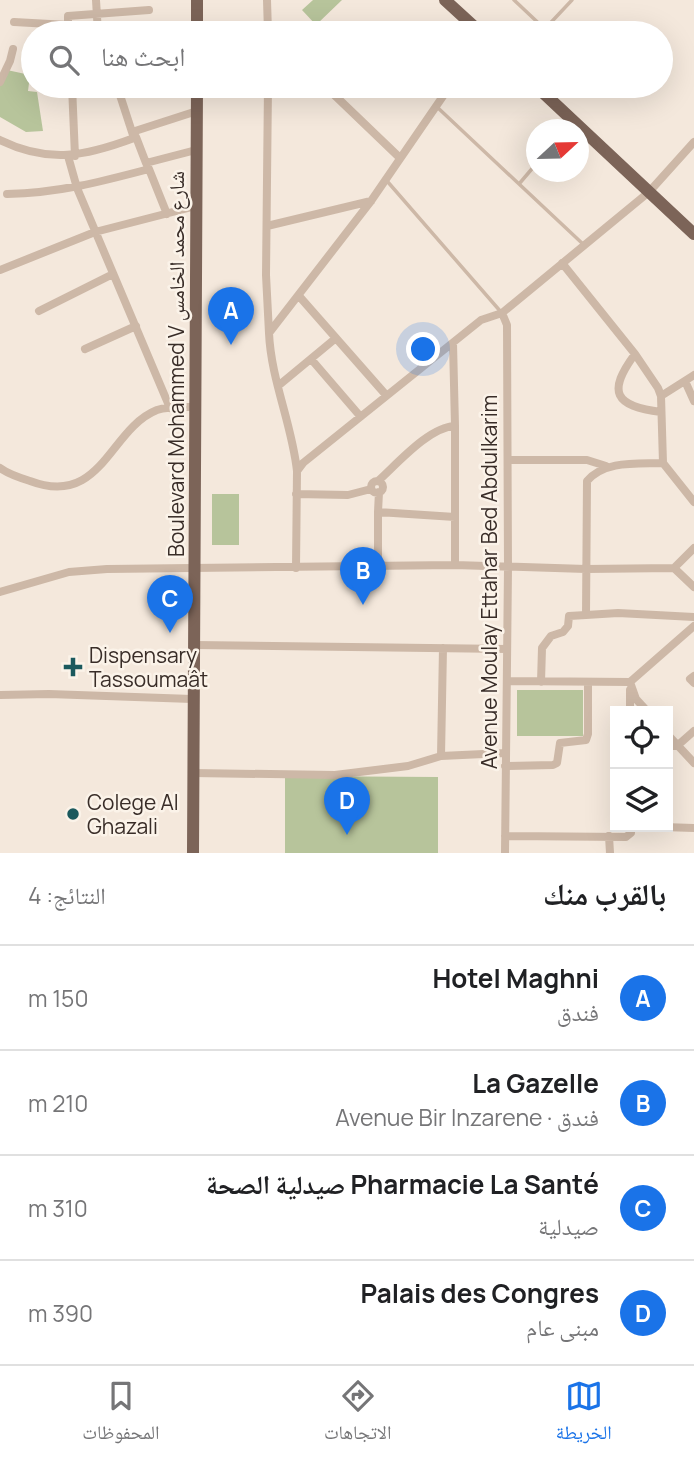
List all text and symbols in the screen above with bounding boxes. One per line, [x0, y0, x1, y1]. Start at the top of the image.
search box [21, 21, 673, 98]
text: ابحث هنا [101, 38, 185, 74]
icon: search [45, 41, 83, 79]
north arrow [526, 119, 589, 182]
street label: Boulevard Mohammed V شارع محمد الخامس [162, 171, 190, 557]
pin: A [208, 287, 254, 345]
your location [406, 332, 440, 366]
street label: Avenue Moulay Ettahar Bed Abdulkarim [475, 395, 503, 769]
pin: B [340, 547, 386, 605]
pin: C [147, 575, 193, 633]
place label: Dispensary Tassoumaât [89, 641, 208, 693]
marker: Dispensary Tassoumaât [63, 657, 83, 677]
map controls [610, 706, 673, 832]
button: locate [610, 706, 673, 769]
button: layers [610, 769, 673, 832]
pin: D [324, 777, 370, 835]
place label: Colege Al Ghazali [87, 788, 179, 840]
marker: Colege Al Ghazali [65, 806, 81, 822]
text: بالقرب منك [543, 873, 666, 914]
text: النتائج: 4 [28, 879, 106, 911]
text: Hotel Maghni [432, 960, 599, 996]
text: 150 m [28, 982, 88, 1014]
text: A [635, 982, 651, 1014]
text: فندق [557, 996, 599, 1028]
text: La Gazelle [472, 1065, 599, 1101]
text: 210 m [28, 1087, 88, 1119]
text: B [636, 1087, 650, 1119]
text: فندق · Avenue Bir Inzarene [335, 1101, 599, 1133]
text: Pharmacie La Santé صيدلية الصحة [206, 1166, 599, 1202]
text: 310 m [28, 1192, 88, 1224]
text: C [635, 1192, 652, 1224]
text: صيدلية [538, 1210, 599, 1242]
text: Palais des Congres [361, 1275, 599, 1311]
text: 390 m [28, 1297, 93, 1329]
text: D [635, 1297, 651, 1329]
text: مبنى عام [526, 1311, 599, 1343]
tab: المحفوظات [82, 1377, 160, 1451]
tab: الاتجاهات [324, 1377, 391, 1451]
tab: الخريطة [556, 1377, 612, 1451]

